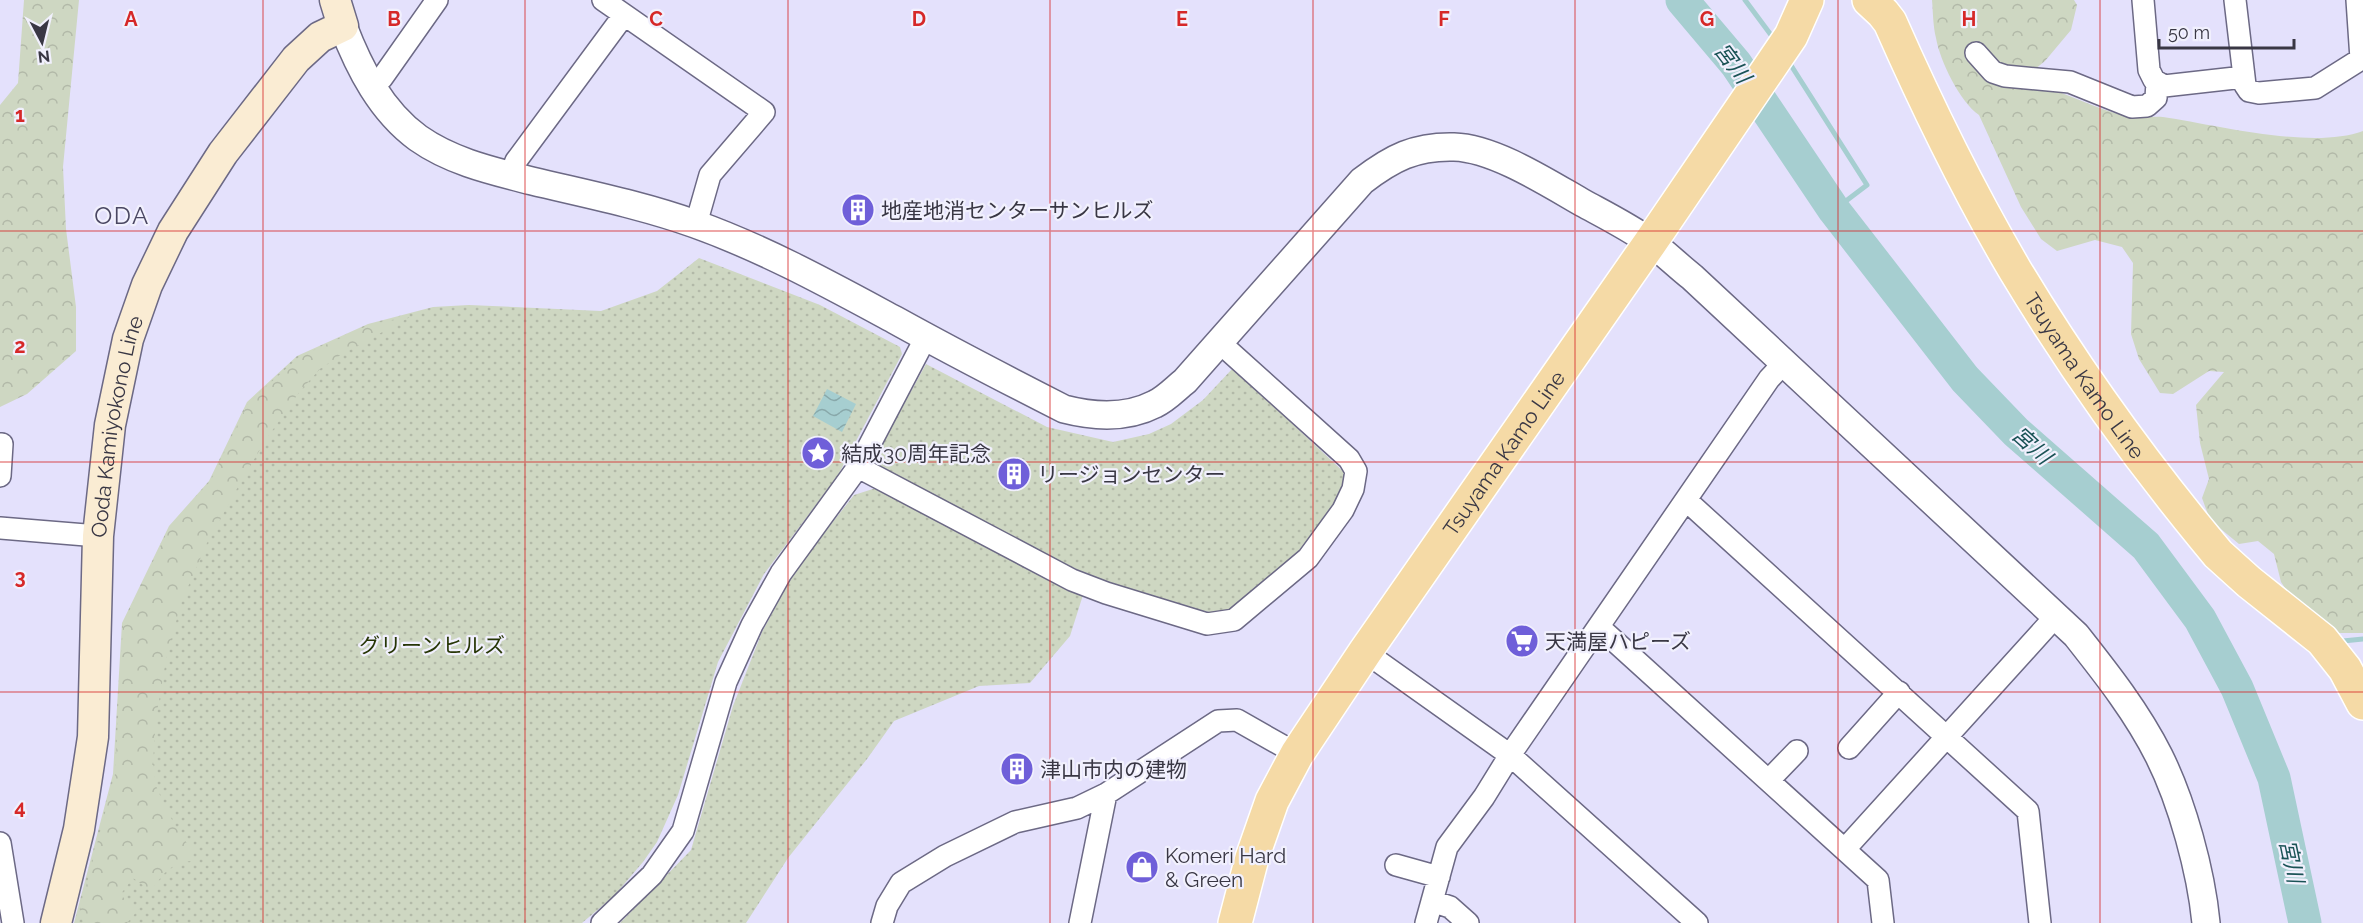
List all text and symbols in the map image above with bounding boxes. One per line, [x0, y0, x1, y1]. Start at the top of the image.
text: A [124, 7, 138, 31]
text: B [387, 7, 401, 31]
text: C [649, 7, 663, 31]
text: D [912, 7, 926, 31]
text: E [1176, 7, 1188, 31]
text: F [1438, 7, 1450, 31]
text: G [1700, 7, 1714, 31]
text: H [1962, 7, 1976, 31]
north arrow [12, 12, 72, 72]
scale bar [2159, 12, 2294, 50]
text: 50 m [2168, 22, 2210, 43]
water label: 宮川 [1709, 38, 1758, 90]
text: N [37, 46, 51, 67]
text: 1 [15, 103, 25, 127]
building icon: 地産地消センターサンヒルズ [840, 192, 876, 228]
place label: 地産地消センターサンヒルズ [881, 198, 1154, 223]
district label: ODA [94, 201, 150, 230]
street label: Tsuyama Kamo Line [2019, 288, 2150, 463]
street label: Ooda Kamiyokono Line [85, 312, 148, 539]
text: 2 [14, 334, 26, 358]
street label: Tsuyama Kamo Line [1438, 366, 1570, 540]
water label: 宮川 [2007, 421, 2059, 471]
place icon: 結成30周年記念 [800, 435, 836, 471]
place label: 結成30周年記念 [841, 441, 991, 466]
building icon: リージョンセンター [996, 456, 1032, 492]
place label: リージョンセンター [1037, 462, 1226, 487]
text: 3 [14, 565, 26, 589]
supermarket icon: 天満屋ハピーズ [1504, 623, 1540, 659]
place label: 天満屋ハピーズ [1545, 629, 1691, 654]
park label: グリーンヒルズ [359, 633, 505, 658]
building icon: 津山市内の建物 [999, 751, 1035, 787]
place label: 津山市内の建物 [1040, 757, 1187, 782]
text: 4 [14, 795, 26, 819]
water label: 宮川 [2275, 837, 2310, 887]
place label: Komeri Hard & Green [1165, 843, 1286, 892]
shop icon: Komeri Hard & Green [1124, 849, 1160, 885]

